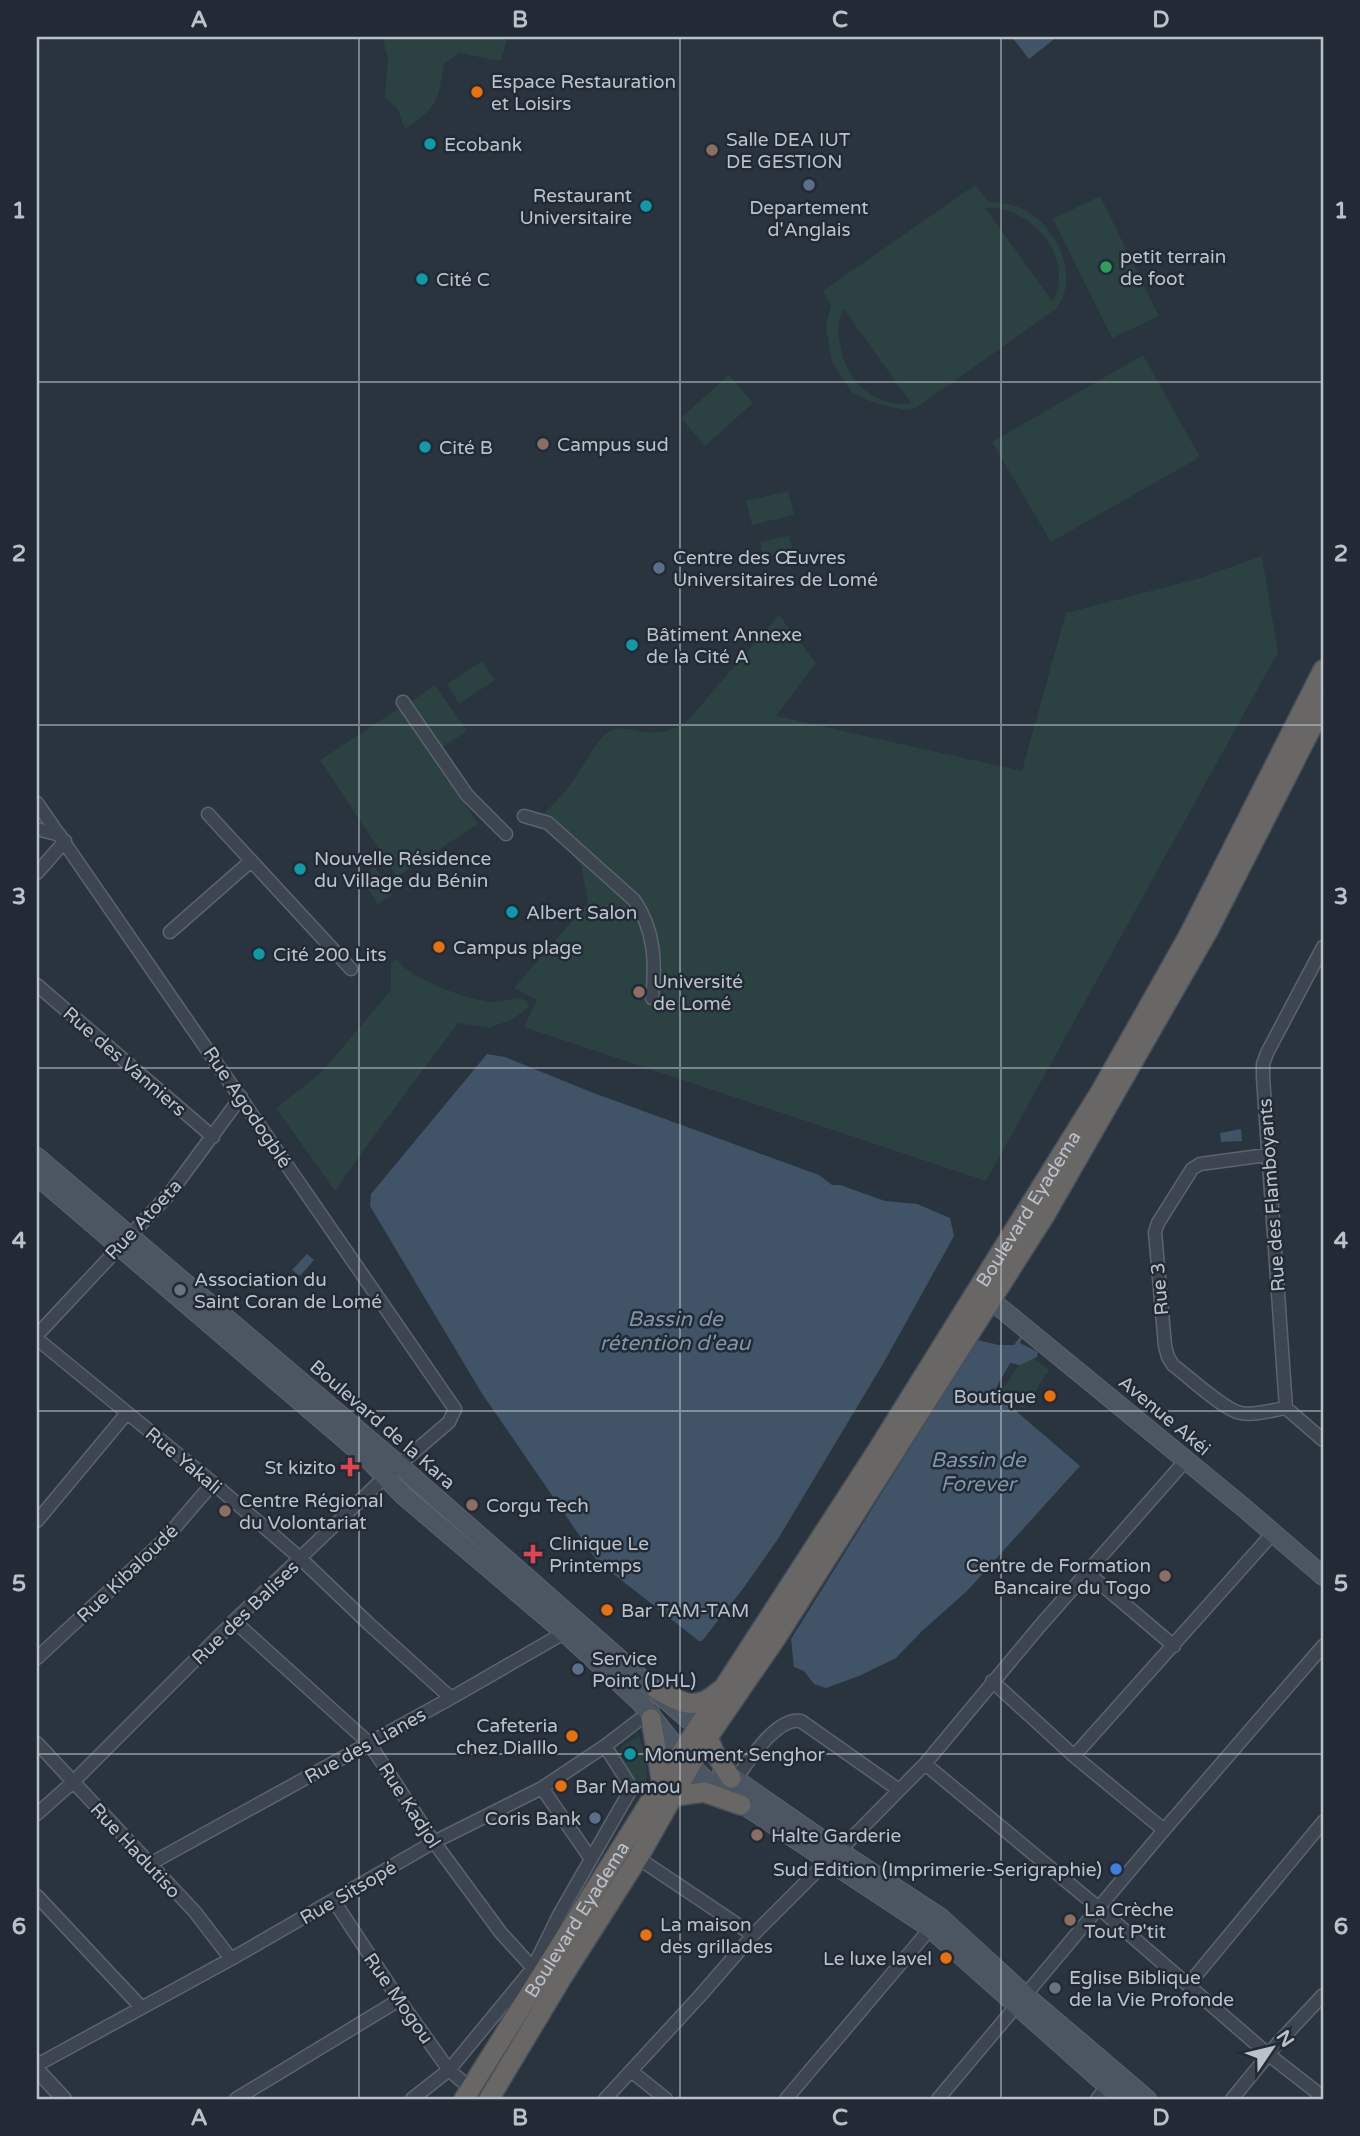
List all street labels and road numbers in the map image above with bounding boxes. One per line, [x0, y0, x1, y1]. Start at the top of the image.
street label: Rue des Vanniers [58, 1002, 190, 1121]
street label: Rue Agodogblé [199, 1043, 296, 1172]
street label: Rue des Flamboyants [1254, 1098, 1290, 1292]
street label: Boulevard Eyadema [972, 1127, 1086, 1291]
street label: Rue Atoeta [101, 1175, 187, 1264]
street label: Rue 3 [1147, 1262, 1173, 1316]
street label: Boulevard de la Kara [305, 1356, 460, 1494]
street label: Avenue Akéi [1114, 1371, 1215, 1460]
street label: Rue Yakali [141, 1423, 226, 1499]
street label: Rue Kibaloudé [73, 1520, 183, 1627]
street label: Rue des Balises [188, 1556, 304, 1669]
street label: Rue des Lianes [301, 1703, 430, 1788]
street label: Rue Kadjol [373, 1759, 445, 1852]
street label: Rue Hadutiso [86, 1799, 185, 1903]
street label: Boulevard Eyadema [520, 1838, 634, 2002]
street label: Rue Sitsopé [296, 1856, 401, 1929]
street label: Rue Mogou [359, 1949, 437, 2048]

